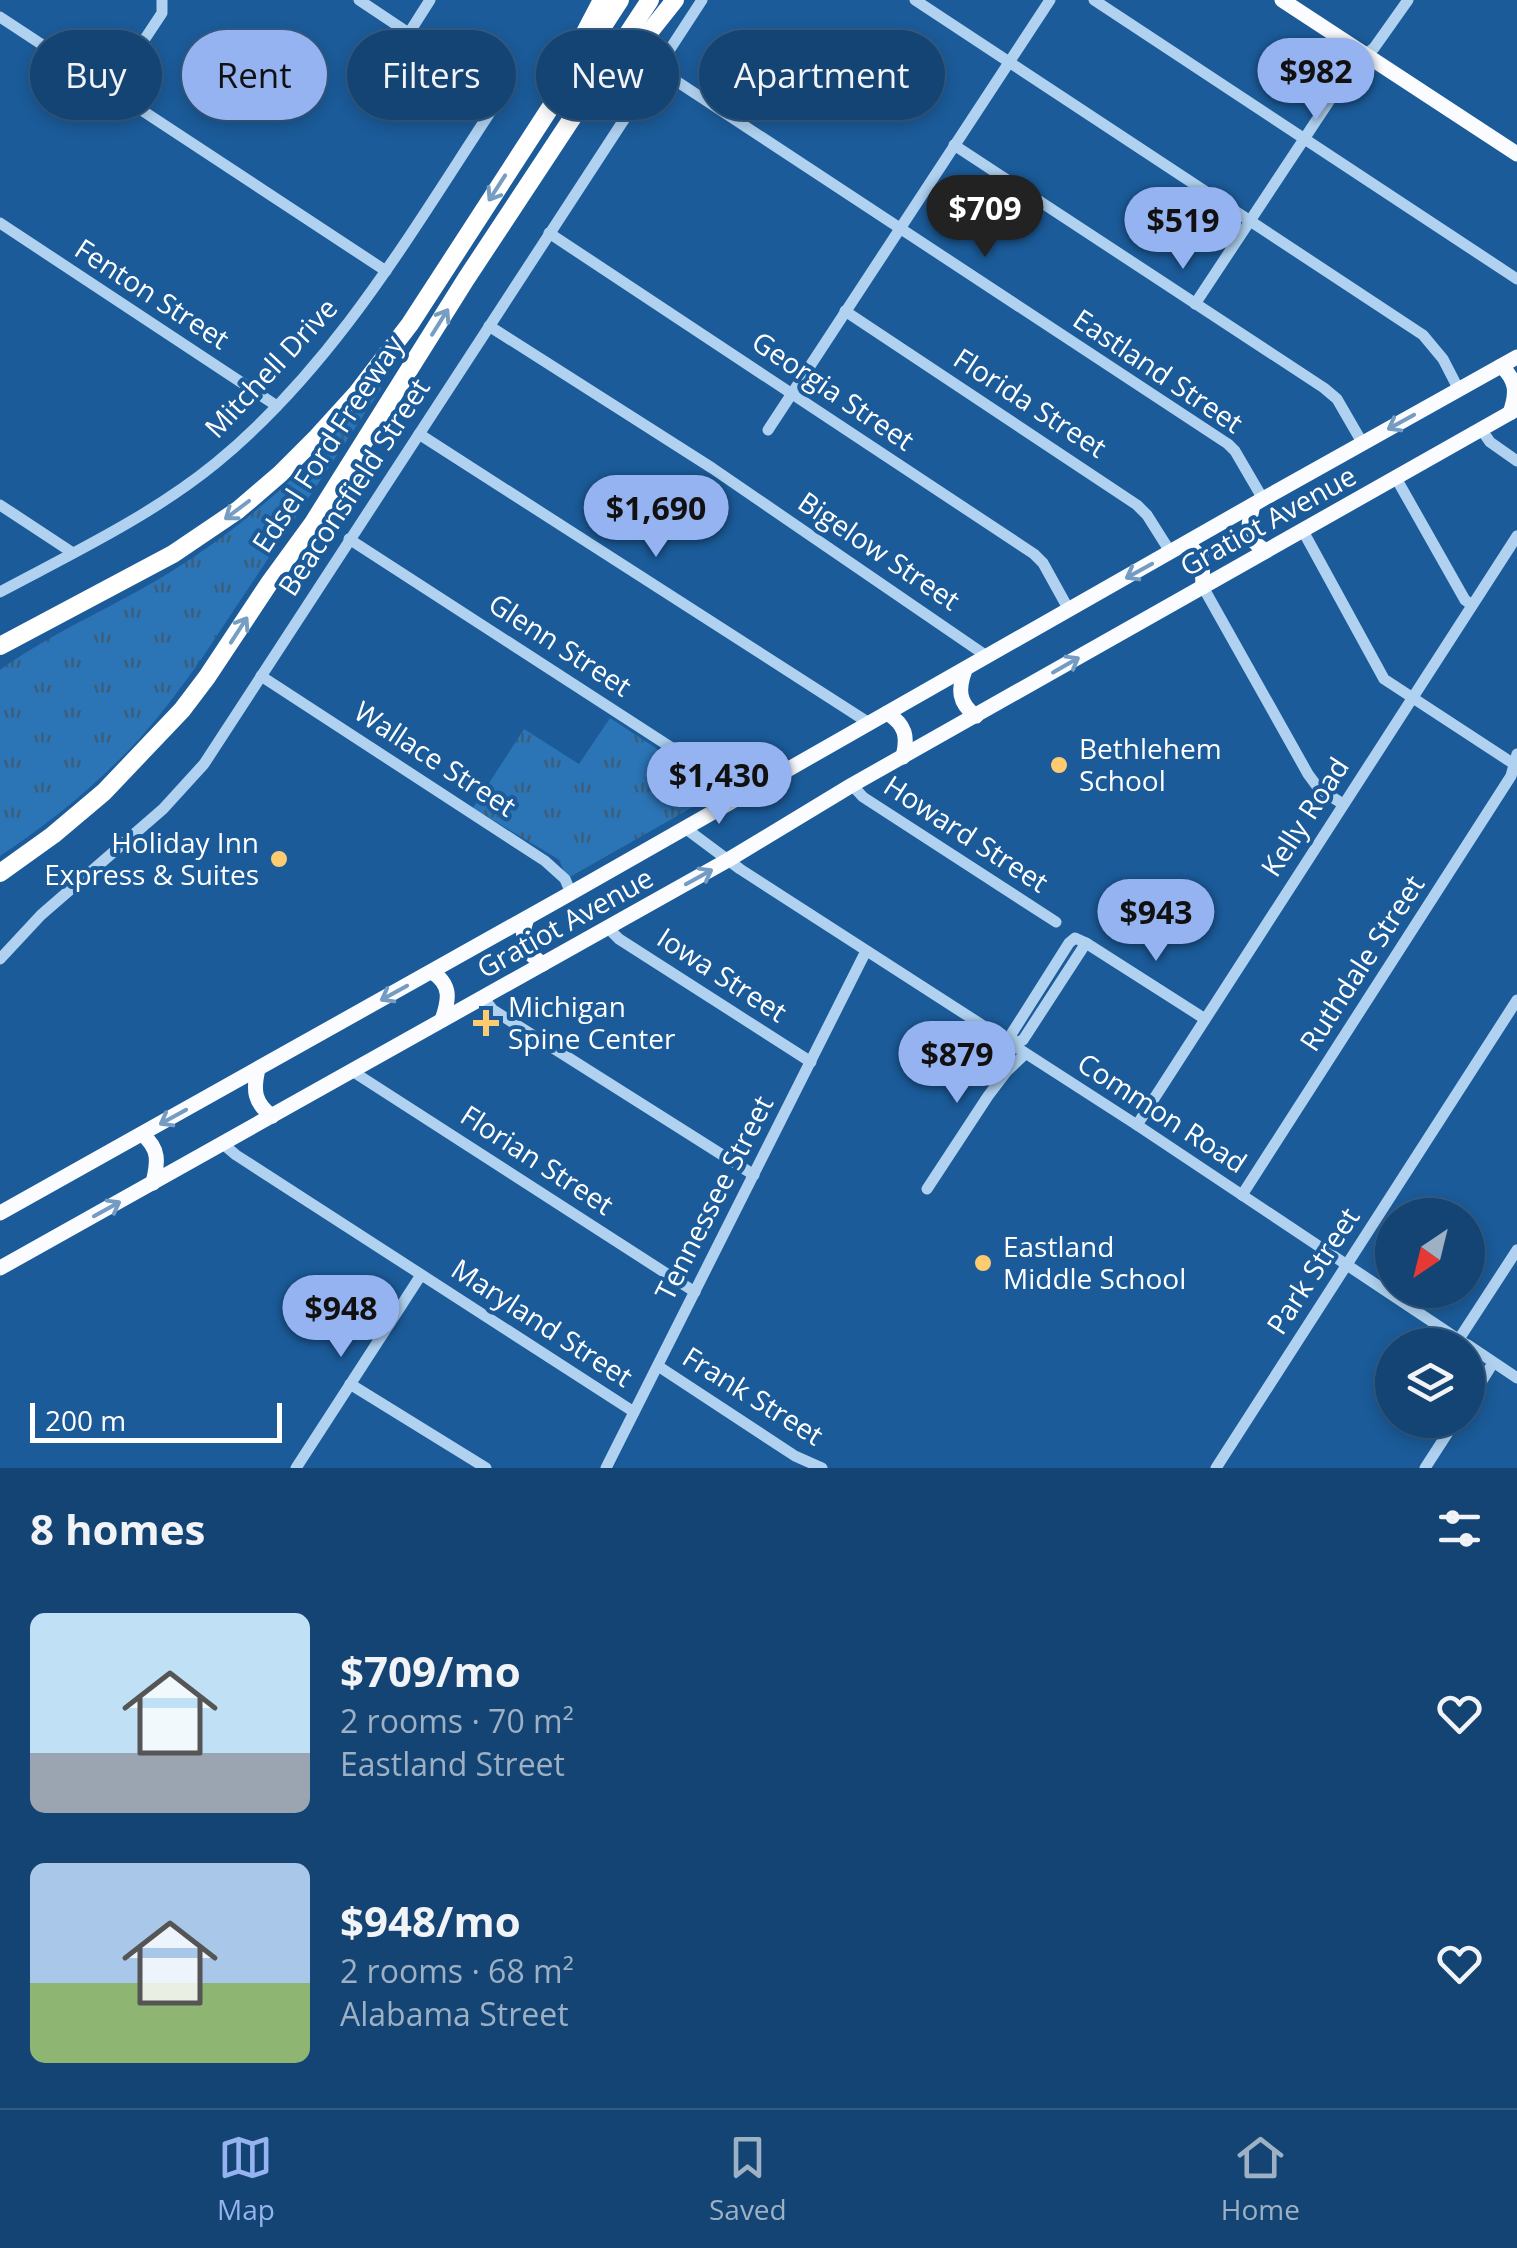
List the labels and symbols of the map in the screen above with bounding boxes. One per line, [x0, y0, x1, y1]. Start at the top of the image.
pin: $982 [1257, 38, 1375, 123]
one-way arrow [486, 173, 507, 202]
pin: $709 [926, 175, 1044, 260]
pin: $519 [1124, 187, 1242, 272]
street label: Fenton Street [68, 229, 237, 357]
street label: Mitchell Drive [196, 289, 345, 446]
street label: Eastland Street [1066, 299, 1251, 441]
one-way arrow [429, 309, 450, 337]
street label: Georgia Street [745, 322, 922, 458]
street label: Edsel Ford Freeway [243, 327, 412, 559]
street label: Florida Street [947, 339, 1114, 466]
street label: Beaconsfield Street [269, 370, 438, 602]
one-way arrow [1387, 412, 1417, 432]
street label: Gratiot Avenue [1173, 456, 1362, 584]
pin: $1,690 [575, 475, 737, 560]
street label: Bigelow Street [791, 482, 968, 618]
one-way arrow [224, 499, 251, 520]
one-way arrow [1125, 561, 1153, 581]
street label: Glenn Street [482, 584, 639, 704]
one-way arrow [228, 616, 249, 645]
one-way arrow [1051, 654, 1081, 674]
street label: Wallace Street [347, 692, 524, 825]
place label: Bethlehem School [1079, 729, 1222, 799]
pin: $1,430 [638, 742, 800, 827]
street label: Kelly Road [1251, 749, 1357, 883]
marker: Bethlehem School [1048, 754, 1070, 776]
street label: Howard Street [877, 766, 1056, 901]
place label: Holiday Inn Express & Suites [44, 823, 259, 893]
marker: Holiday Inn Express & Suites [268, 848, 290, 870]
street label: Gratiot Avenue [470, 858, 659, 986]
one-way arrow [683, 866, 713, 886]
street label: Ruthdale Street [1290, 867, 1432, 1058]
pin: $943 [1097, 879, 1215, 964]
street label: Iowa Street [650, 918, 795, 1030]
one-way arrow [380, 983, 409, 1003]
place label: Michigan Spine Center [508, 987, 676, 1057]
marker: Michigan Spine Center [473, 1010, 499, 1036]
pin: $879 [898, 1021, 1016, 1106]
street label: Common Road [1071, 1043, 1254, 1181]
street label: Tennessee Street [645, 1089, 781, 1306]
street label: Florian Street [454, 1096, 621, 1223]
one-way arrow [159, 1107, 189, 1127]
one-way arrow [92, 1198, 121, 1218]
north arrow [1375, 1198, 1485, 1308]
street label: Park Street [1257, 1200, 1367, 1341]
place label: Eastland Middle School [1003, 1227, 1186, 1297]
street label: Maryland Street [445, 1249, 640, 1395]
marker: Eastland Middle School [972, 1252, 994, 1274]
pin: $948 [282, 1275, 400, 1360]
street label: Frank Street [676, 1337, 831, 1453]
scale bar [30, 1398, 282, 1442]

